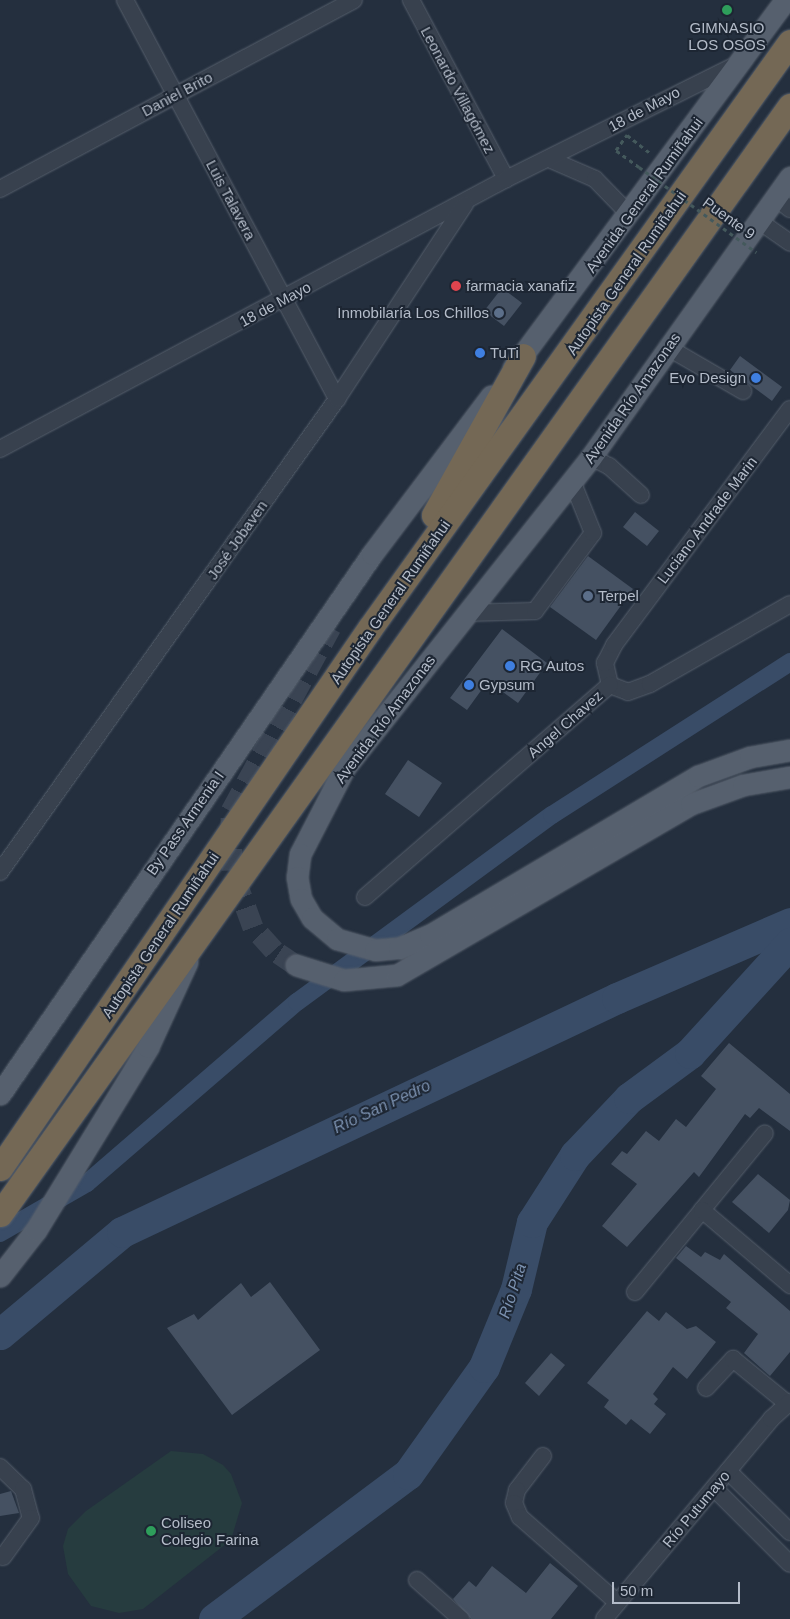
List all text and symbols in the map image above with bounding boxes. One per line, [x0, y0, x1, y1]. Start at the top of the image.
marker: GIMNASIO LOS OSOS [721, 4, 733, 16]
place label: GIMNASIO LOS OSOS [688, 18, 766, 53]
street label: Leonardo Villagómez [417, 24, 499, 156]
street label: Daniel Brito [139, 68, 215, 120]
street label: 18 de Mayo [605, 83, 683, 135]
street label: Avenida General Rumiñahui [582, 114, 706, 276]
street label: Luis Talavera [202, 157, 260, 243]
street label: Autopista General Rumiñahui [562, 188, 690, 358]
street label: Puente 9 [699, 193, 759, 243]
place label: farmacia xanafiz [466, 277, 575, 295]
street label: 18 de Mayo [236, 278, 314, 330]
marker: farmacia xanafiz [450, 280, 462, 292]
place label: Inmobilaría Los Chillos [337, 304, 489, 322]
marker: Inmobilaría Los Chillos [493, 307, 505, 319]
street label: Avenida Río Amazonas [580, 329, 684, 467]
place label: TuTi [490, 344, 519, 362]
marker: TuTi [474, 347, 486, 359]
place label: Evo Design [669, 369, 746, 387]
marker: Evo Design [750, 372, 762, 384]
street label: Luciano Andrade Marin [653, 453, 761, 587]
street label: José Jobaven [203, 497, 271, 583]
street label: Autopista General Rumiñahui [326, 517, 454, 687]
place label: Terpel [598, 587, 639, 605]
marker: Terpel [582, 590, 594, 602]
street label: Avenida Río Amazonas [331, 651, 439, 787]
place label: RG Autos [520, 657, 585, 675]
marker: RG Autos [504, 660, 516, 672]
place label: Gypsum [479, 676, 535, 694]
marker: Gypsum [463, 679, 475, 691]
street label: Angel Chavez [524, 687, 606, 761]
street label: By Pass Armenia I [142, 767, 228, 879]
street label: Autopista General Rumiñahui [98, 849, 222, 1021]
water label: Río San Pedro [330, 1076, 434, 1138]
water label: Río Pita [495, 1261, 531, 1321]
street label: Río Putumayo [659, 1467, 733, 1551]
place label: Coliseo Colegio Farina [161, 1513, 259, 1548]
marker: Coliseo Colegio Farina [145, 1525, 157, 1537]
scale bar [615, 1572, 742, 1604]
text: 50 m [620, 1582, 653, 1599]

